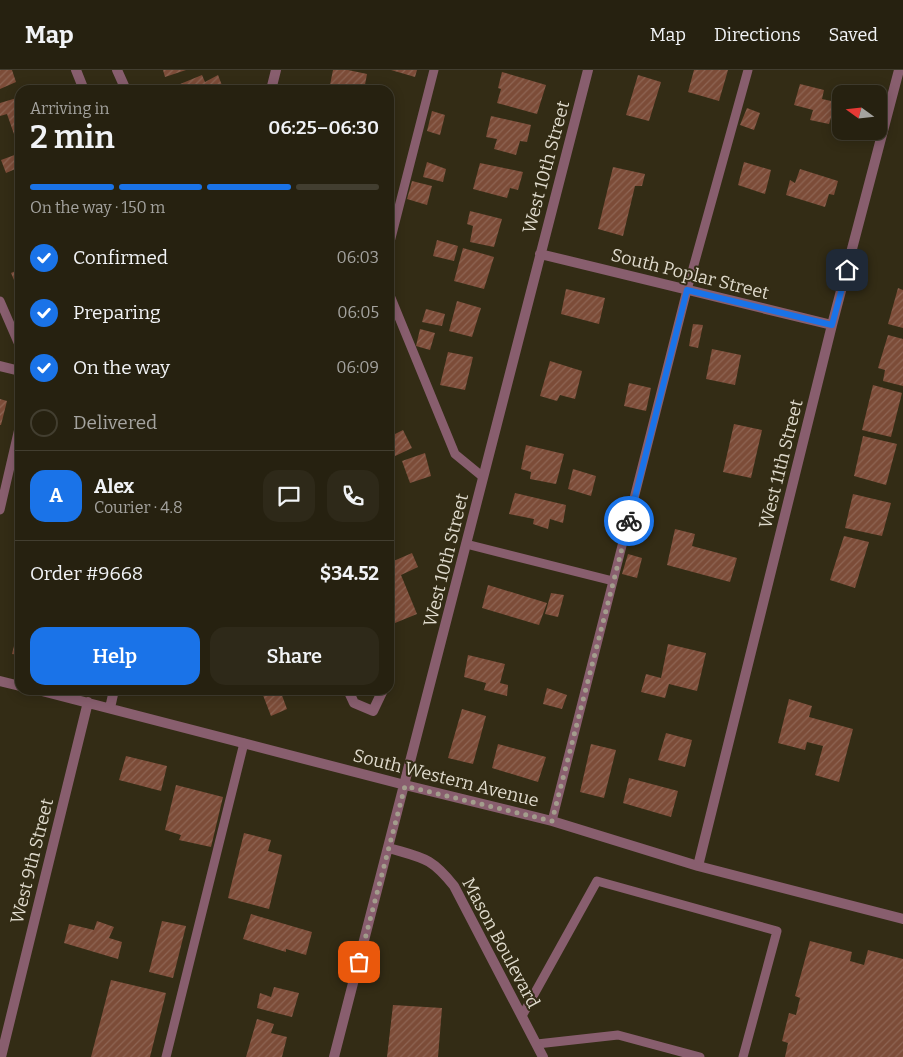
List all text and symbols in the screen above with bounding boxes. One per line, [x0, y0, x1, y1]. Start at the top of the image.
text: Map [25, 21, 74, 49]
text: Map [650, 24, 686, 46]
text: Directions [714, 24, 801, 46]
text: Saved [829, 24, 878, 46]
north arrow [832, 85, 888, 140]
map controls [832, 85, 887, 140]
street label: West 10th Street [518, 98, 574, 236]
text: Arriving in [30, 99, 109, 118]
text: 06:25–06:30 [268, 116, 379, 139]
text: 2 min [30, 118, 115, 156]
text: On the way · 150 m [30, 198, 165, 217]
icon: check [30, 244, 58, 272]
street label: South Poplar Street [609, 244, 772, 304]
text: Confirmed [73, 246, 168, 269]
text: 06:03 [337, 248, 379, 267]
pin [826, 249, 868, 291]
icon: home [833, 256, 861, 284]
icon: check [30, 299, 58, 327]
text: Preparing [73, 301, 161, 324]
text: 06:05 [337, 303, 379, 322]
icon: check [30, 354, 58, 382]
text: On the way [73, 356, 170, 379]
text: 06:09 [336, 358, 379, 377]
street label: West 11th Street [754, 397, 808, 531]
text: Delivered [73, 411, 157, 434]
button: chat [263, 470, 315, 522]
button: phone [327, 470, 379, 522]
text: Alex [94, 475, 134, 498]
text: A [49, 484, 63, 507]
street label: West 10th Street [419, 491, 473, 629]
courier [604, 496, 654, 546]
text: Courier · 4.8 [94, 498, 183, 517]
icon: bike [615, 507, 643, 535]
text: Order #9668 [30, 562, 143, 585]
text: $34.52 [320, 562, 379, 585]
button: Help [30, 627, 200, 685]
button: Share [210, 627, 379, 685]
street label: South Western Avenue [351, 744, 541, 812]
street label: West 9th Street [6, 796, 58, 926]
street label: Mason Boulevard [457, 874, 545, 1012]
pin [338, 941, 380, 983]
icon: bag [345, 948, 373, 976]

